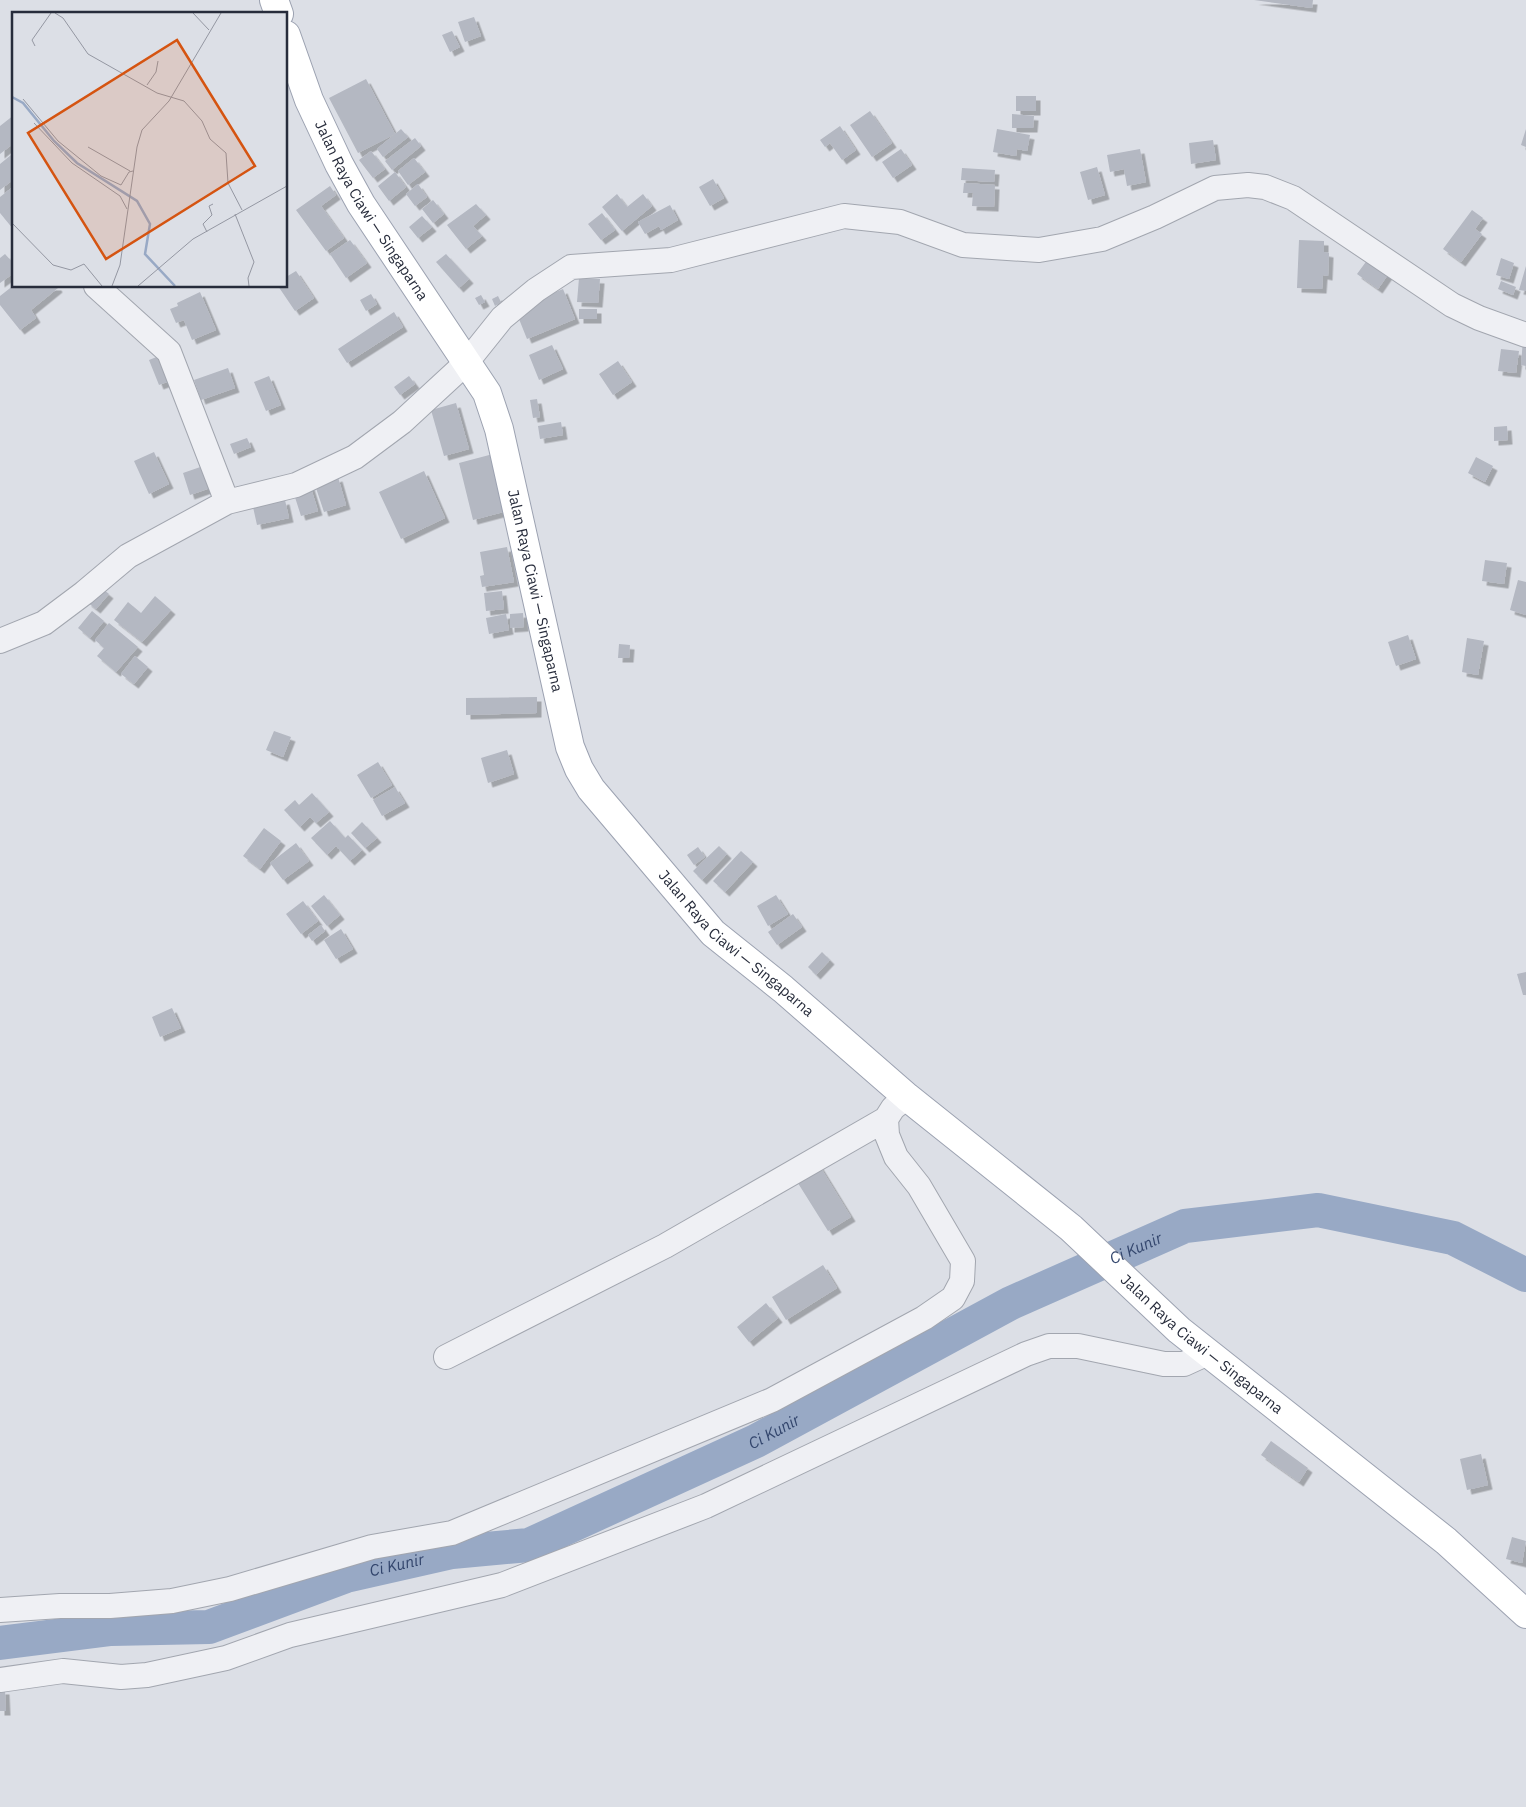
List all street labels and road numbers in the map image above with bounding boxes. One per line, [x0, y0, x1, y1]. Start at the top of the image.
street label: Jalan Raya Ciawi — Singaparna [311, 117, 433, 304]
street label: Jalan Raya Ciawi — Singaparna [504, 487, 567, 694]
street label: Jalan Raya Ciawi — Singaparna [655, 866, 818, 1021]
street label: Jalan Raya Ciawi — Singaparna [1117, 1270, 1287, 1418]

